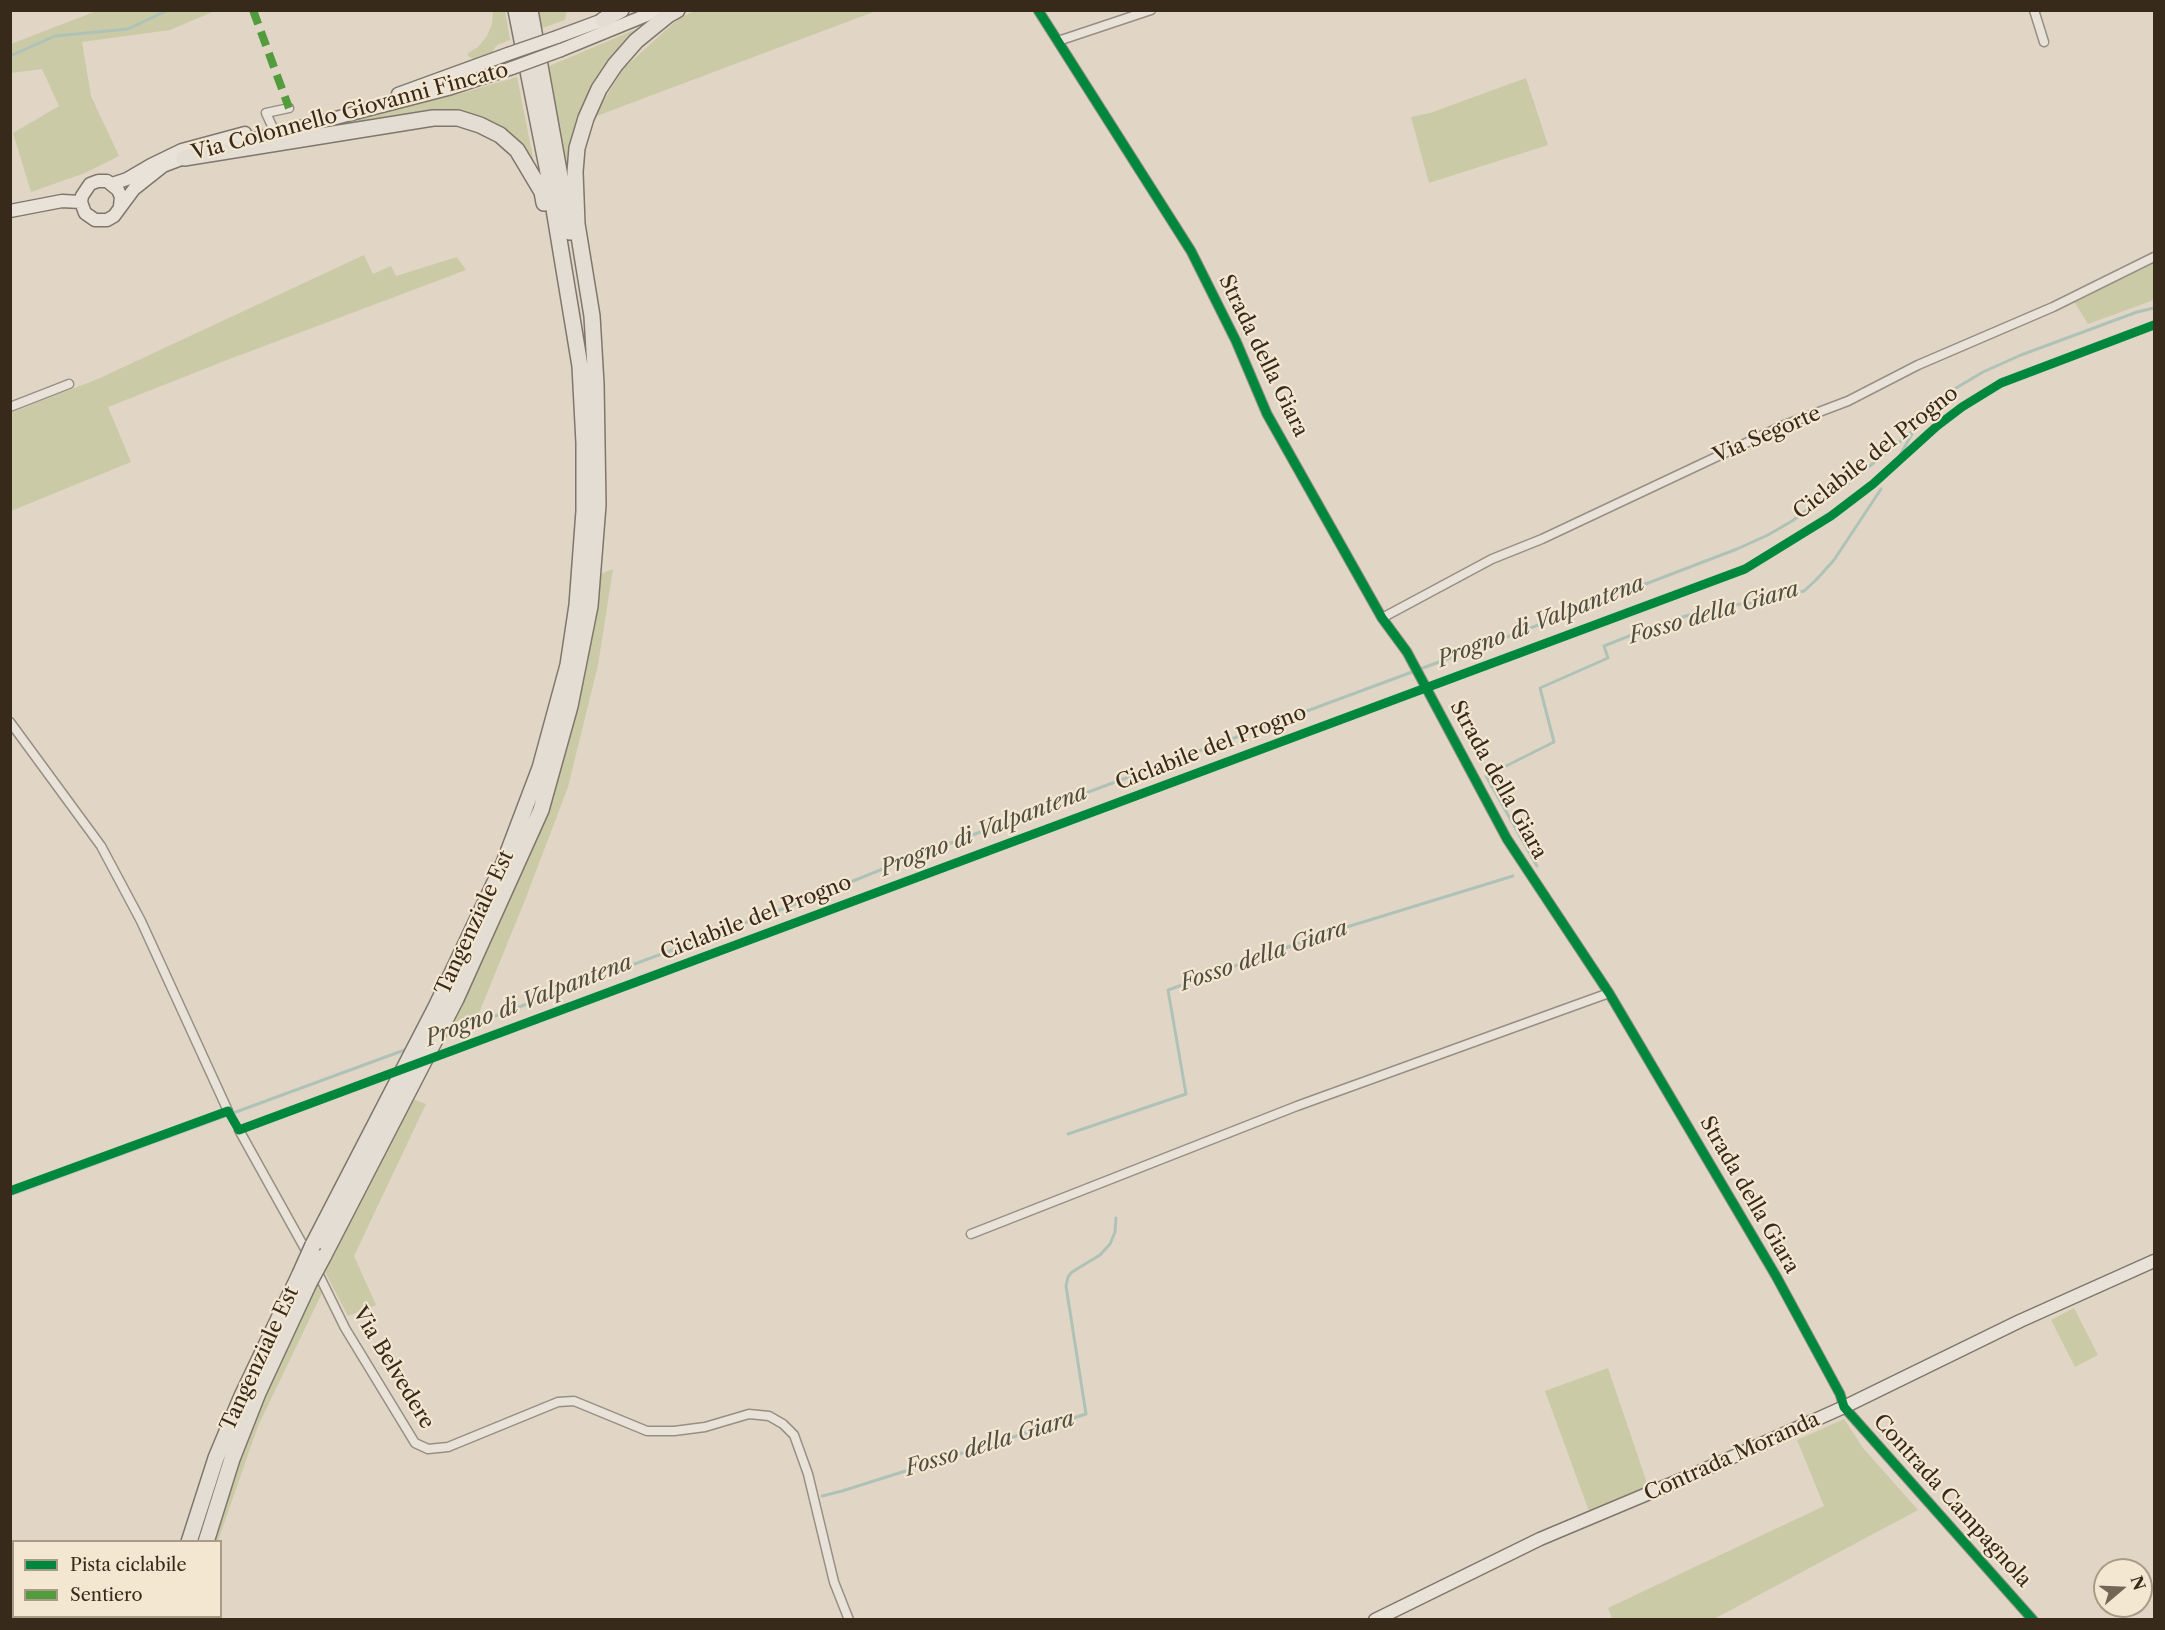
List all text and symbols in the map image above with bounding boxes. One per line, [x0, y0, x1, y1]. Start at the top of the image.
street label: Via Colonnello Giovanni Fincato [189, 58, 511, 166]
street label: Strada della Giara [1213, 271, 1313, 441]
street label: Ciclabile del Progno [1789, 381, 1963, 525]
street label: Via Segorte [1709, 401, 1825, 469]
water label: Progno di Valpantena [1434, 570, 1648, 674]
water label: Fosso della Giara [1626, 576, 1802, 650]
street label: Strada della Giara [1444, 696, 1552, 864]
street label: Ciclabile del Progno [1112, 700, 1310, 796]
water label: Progno di Valpantena [877, 779, 1091, 883]
street label: Tangenziale Est [430, 847, 520, 999]
street label: Ciclabile del Progno [657, 870, 855, 966]
water label: Fosso della Giara [1177, 915, 1351, 997]
water label: Progno di Valpantena [422, 949, 636, 1053]
street label: Strada della Giara [1694, 1112, 1804, 1278]
street label: Tangenziale Est [215, 1283, 305, 1435]
street label: Via Belvedere [347, 1302, 439, 1434]
water label: Fosso della Giara [902, 1406, 1078, 1482]
street label: Contrada Moranda [1640, 1407, 1824, 1507]
street label: Contrada Campagnola [1868, 1409, 2036, 1593]
legend [12, 1540, 222, 1618]
text: Pista ciclabile [70, 1554, 187, 1576]
north arrow [2093, 1558, 2153, 1618]
text: N [2126, 1573, 2150, 1593]
text: Sentiero [70, 1584, 142, 1606]

